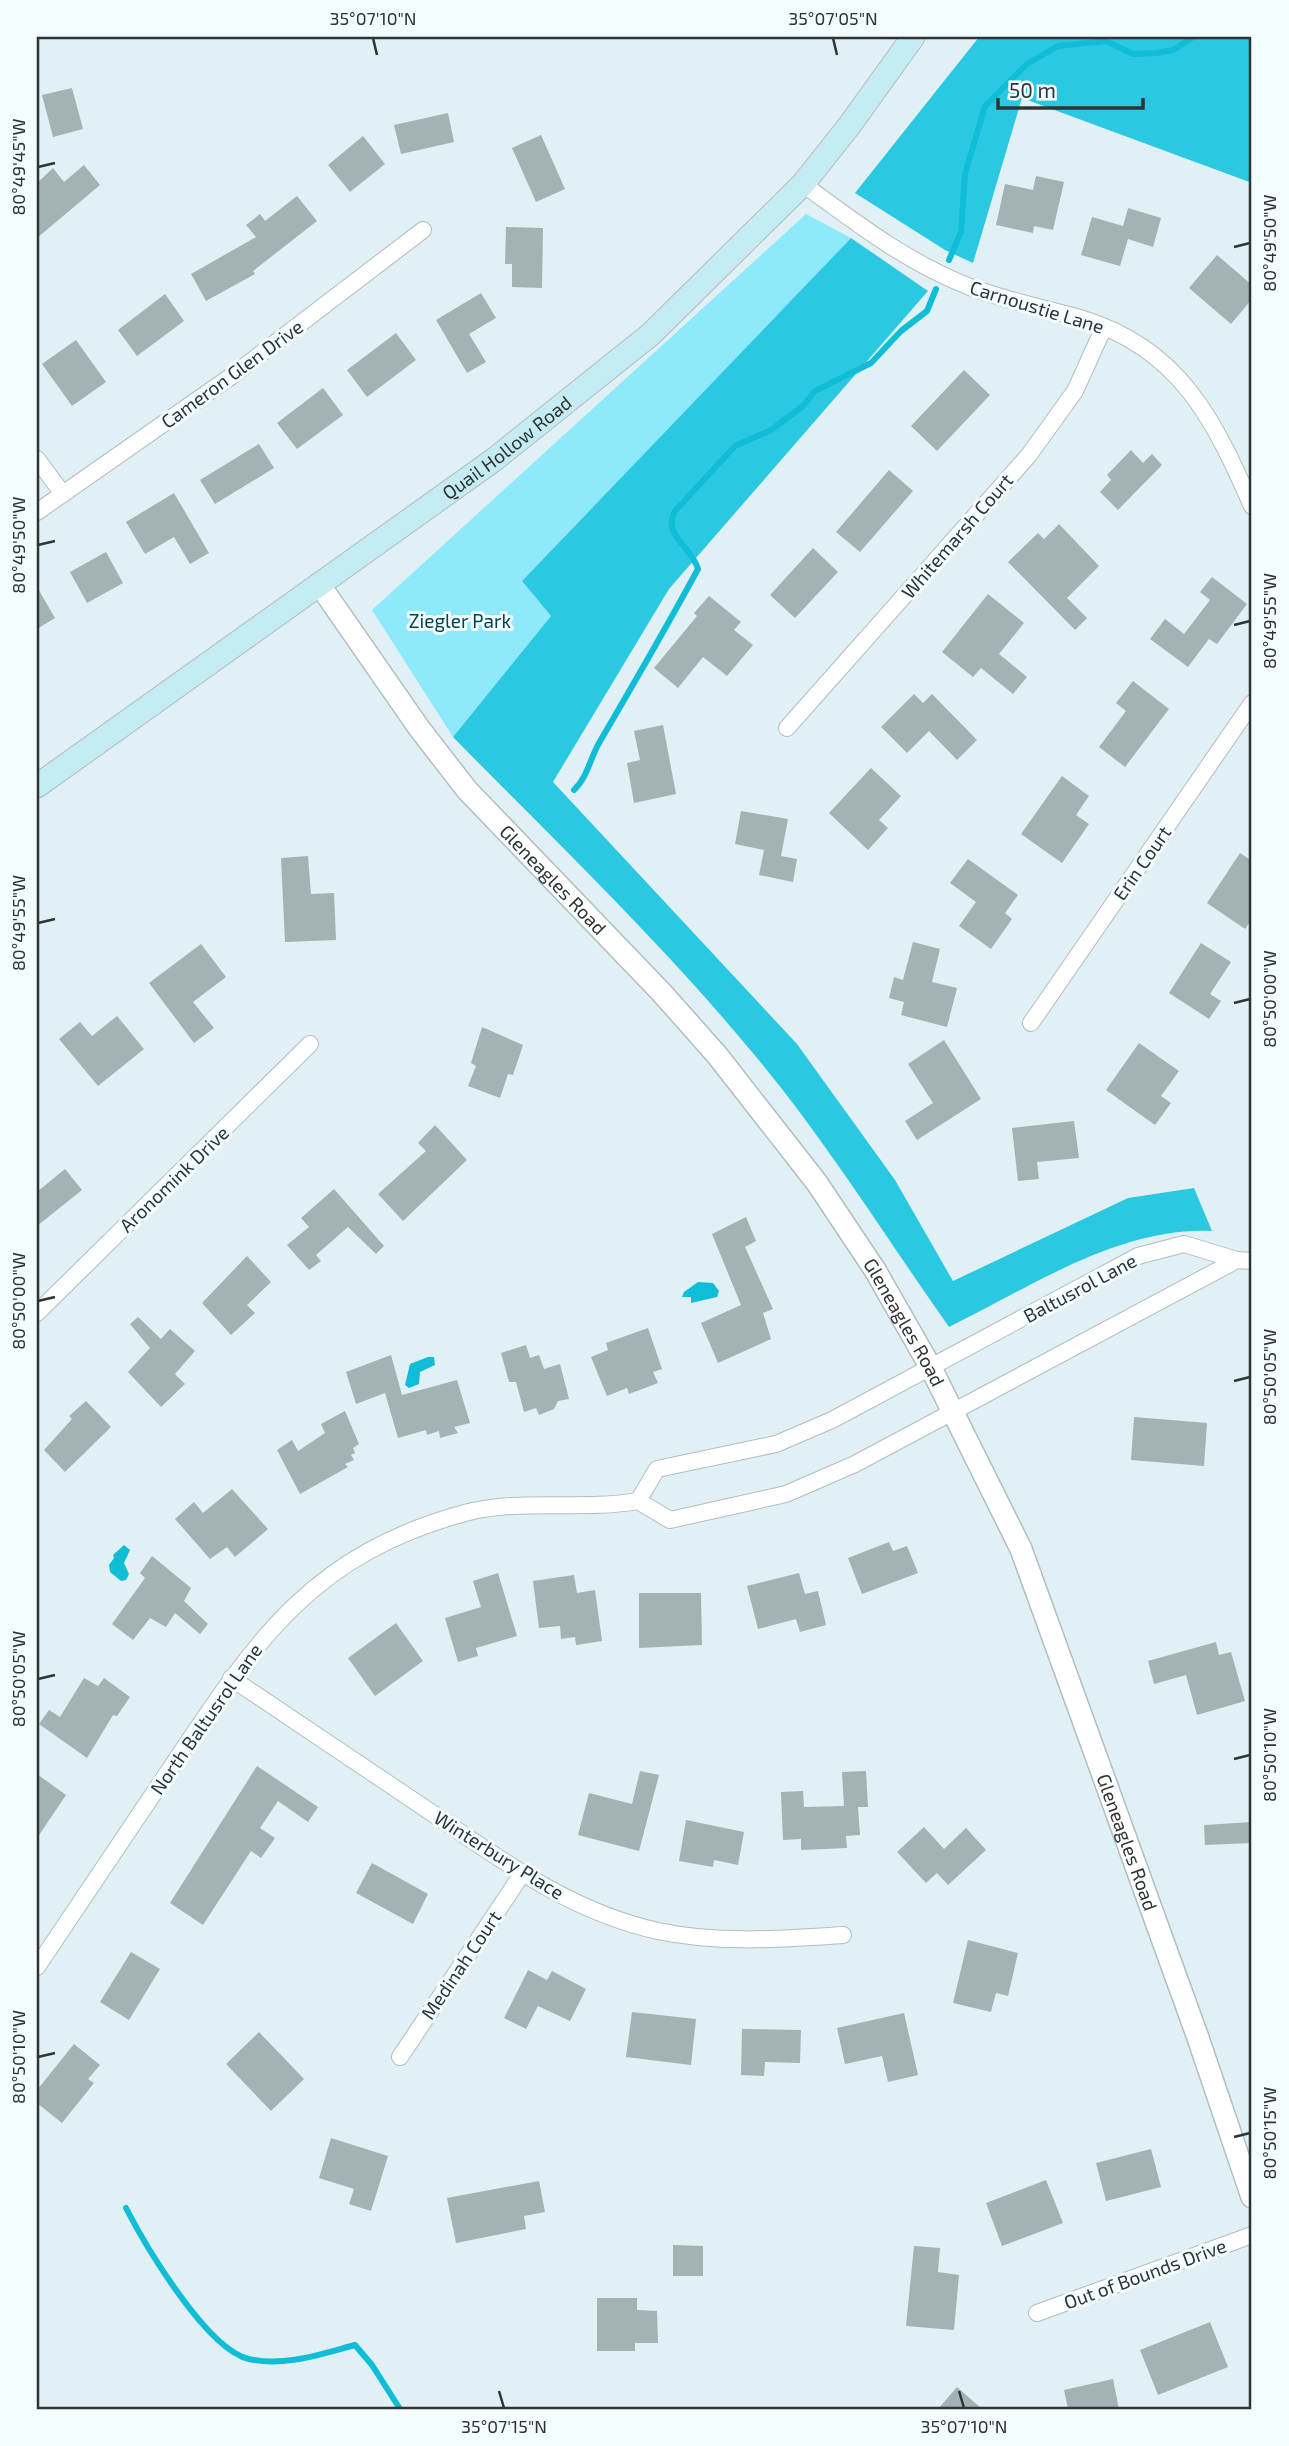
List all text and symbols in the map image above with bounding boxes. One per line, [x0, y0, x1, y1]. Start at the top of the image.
text: 35°07'10"N [329, 7, 417, 29]
text: 35°07'05"N [788, 7, 878, 29]
scale bar [998, 66, 1144, 110]
text: 50 m [1009, 77, 1056, 102]
text: 80°49'45"W [7, 118, 29, 216]
text: 80°49'50"W [1258, 194, 1280, 292]
street label: Carnoustie Lane [967, 275, 1107, 338]
street label: Cameron Glen Drive [156, 314, 307, 433]
street label: Quail Hollow Road [437, 390, 576, 504]
street label: Whitemarsh Court [896, 468, 1017, 603]
text: 80°49'50"W [7, 496, 29, 594]
text: 80°49'55"W [1258, 573, 1280, 669]
park label: Ziegler Park [409, 609, 512, 632]
street label: Gleneagles Road [495, 820, 611, 939]
street label: Erin Court [1108, 821, 1176, 904]
text: 80°49'55"W [7, 875, 29, 971]
text: 80°50'00"W [1258, 950, 1280, 1048]
street label: Aronomink Drive [114, 1121, 233, 1237]
street label: Baltusrol Lane [1019, 1248, 1140, 1327]
text: 80°50'00"W [7, 1252, 29, 1350]
street label: Gleneagles Road [859, 1253, 950, 1390]
text: 80°50'05"W [1258, 1329, 1280, 1425]
text: 80°50'05"W [7, 1631, 29, 1727]
street label: North Baltusrol Lane [145, 1639, 266, 1799]
text: 80°50'10"W [1258, 1708, 1280, 1802]
street label: Gleneagles Road [1092, 1771, 1163, 1914]
street label: Winterbury Place [430, 1805, 568, 1904]
street label: Medinah Court [416, 1906, 505, 2024]
text: 80°50'10"W [7, 2010, 29, 2104]
text: 80°50'15"W [1258, 2087, 1280, 2179]
street label: Out of Bounds Drive [1060, 2233, 1229, 2314]
text: 35°07'15"N [461, 2415, 547, 2437]
text: 35°07'10"N [920, 2415, 1008, 2437]

